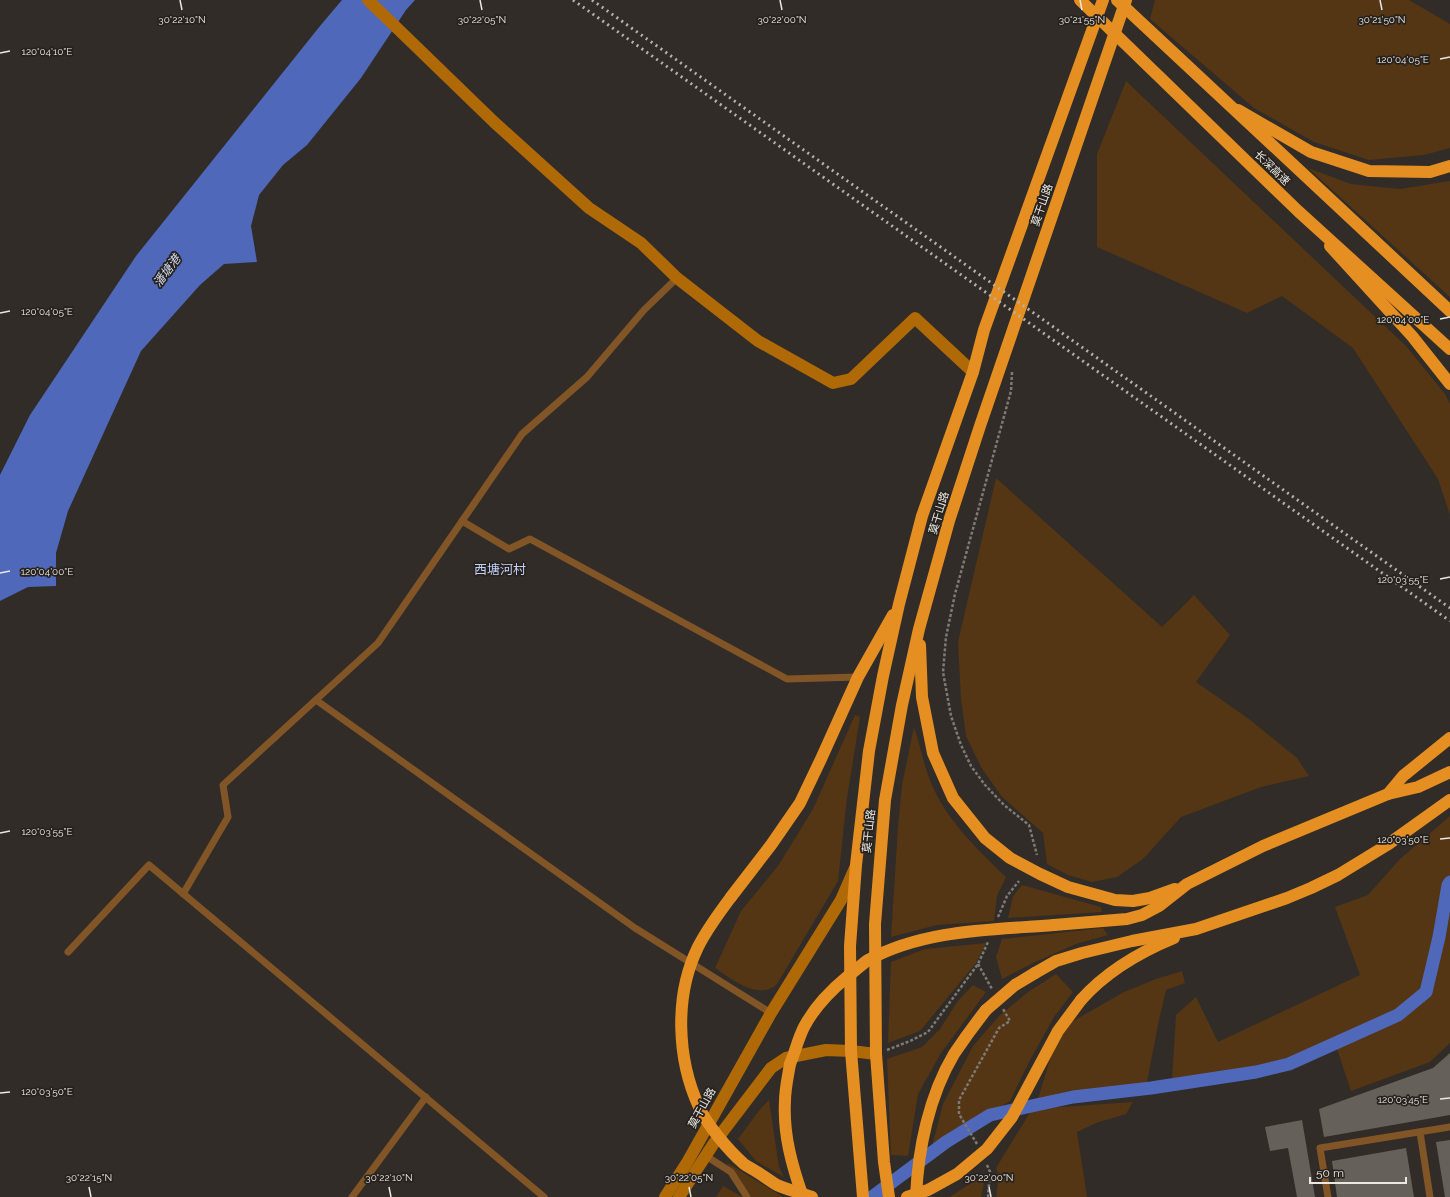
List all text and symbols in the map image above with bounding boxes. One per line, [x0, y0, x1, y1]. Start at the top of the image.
text: 30°22'10"N [158, 14, 206, 25]
text: 30°22'05"N [458, 14, 506, 25]
text: 30°22'00"N [757, 14, 807, 25]
text: 30°21'55"N [1059, 14, 1105, 25]
text: 30°21'50"N [1358, 14, 1406, 25]
text: 120°04'10"E [22, 46, 72, 57]
text: 120°04'05"E [1377, 54, 1429, 65]
street label: 长深高速 [1252, 148, 1292, 188]
street label: 莫干山路 [1029, 182, 1055, 228]
water label: 潘塘港 [151, 251, 185, 290]
text: 120°04'05"E [21, 306, 73, 317]
text: 120°04'00"E [1377, 314, 1429, 325]
street label: 莫干山路 [926, 490, 952, 536]
district label: 西塘河村 [474, 562, 526, 577]
text: 120°04'00"E [21, 566, 73, 577]
text: 120°03'55"E [1378, 574, 1428, 585]
street label: 莫干山路 [860, 808, 878, 854]
text: 120°03'55"E [22, 826, 72, 837]
text: 120°03'50"E [1377, 834, 1429, 845]
text: 120°03'50"E [21, 1086, 73, 1097]
street label: 莫干山路 [686, 1086, 718, 1130]
text: 120°03'45"E [1378, 1094, 1428, 1105]
scale bar [1310, 1159, 1406, 1185]
text: 50 m [1316, 1166, 1344, 1180]
text: 30°22'15"N [66, 1172, 112, 1183]
text: 30°22'10"N [365, 1172, 413, 1183]
text: 30°22'05"N [665, 1172, 713, 1183]
text: 30°22'00"N [964, 1172, 1014, 1183]

